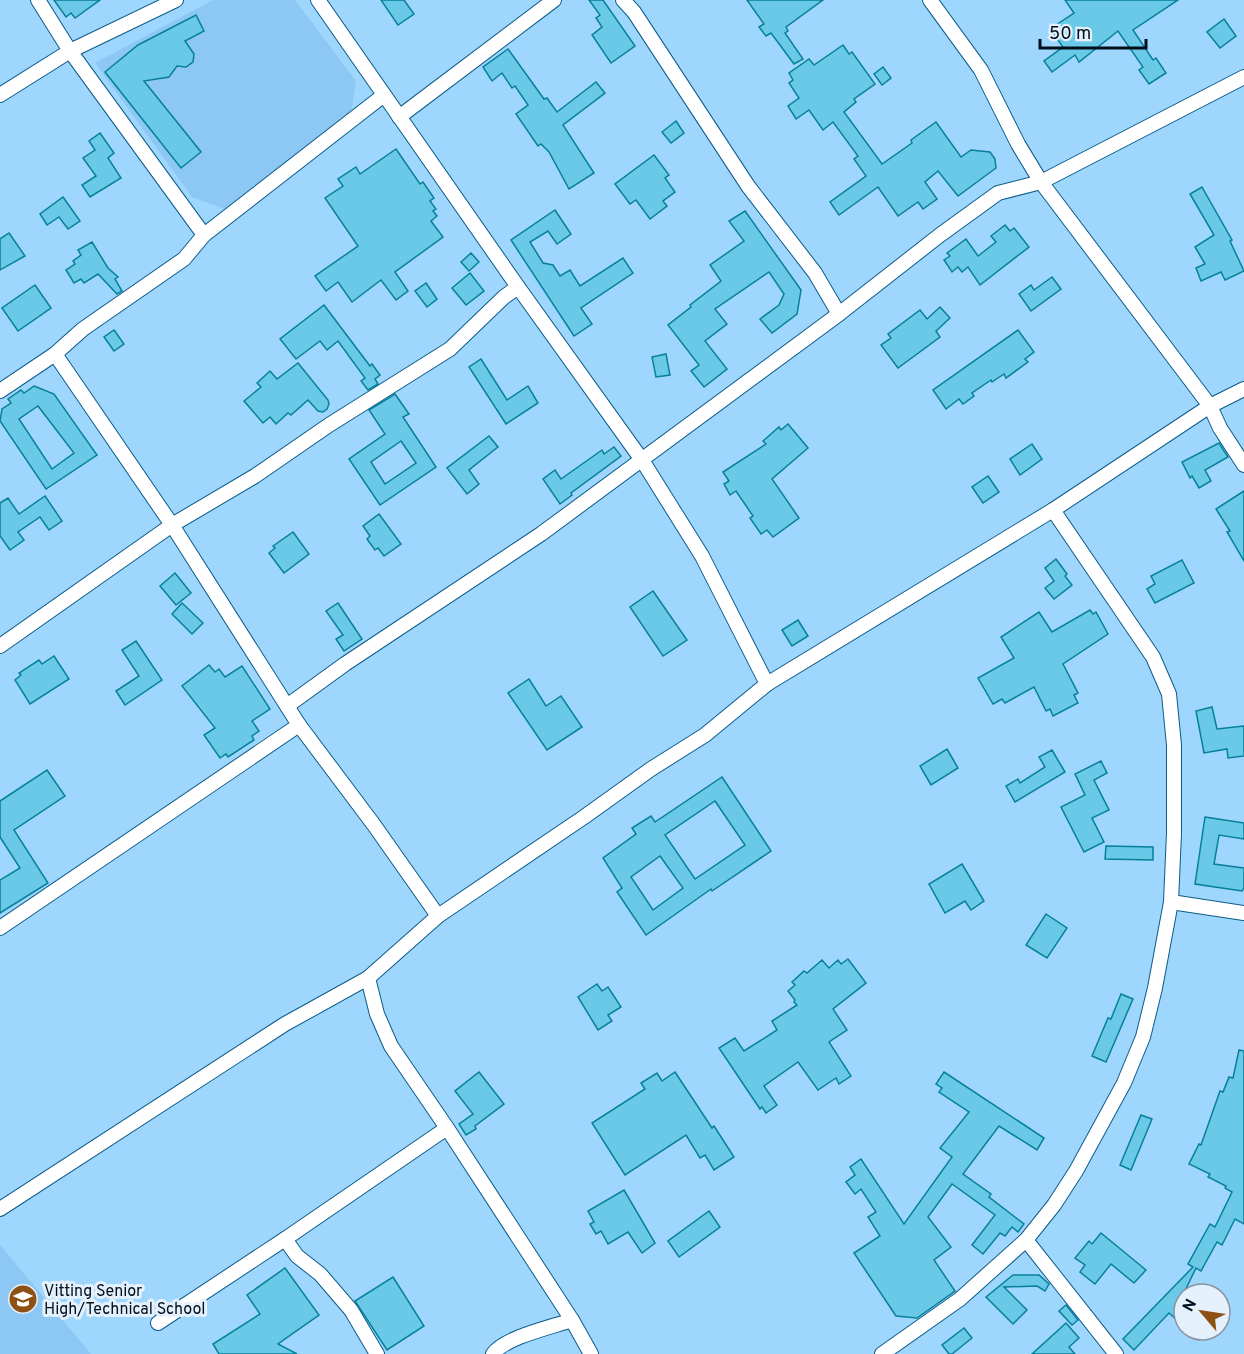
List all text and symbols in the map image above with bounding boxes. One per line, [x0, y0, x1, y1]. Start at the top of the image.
scale bar [1040, 12, 1146, 50]
text: 50 m [1049, 23, 1091, 46]
place label: Vitting Senior High/Technical School [44, 1282, 206, 1320]
north arrow [1172, 1282, 1232, 1342]
school or university icon: Vitting Senior High/Technical School [7, 1283, 39, 1315]
text: N [1179, 1296, 1202, 1316]

